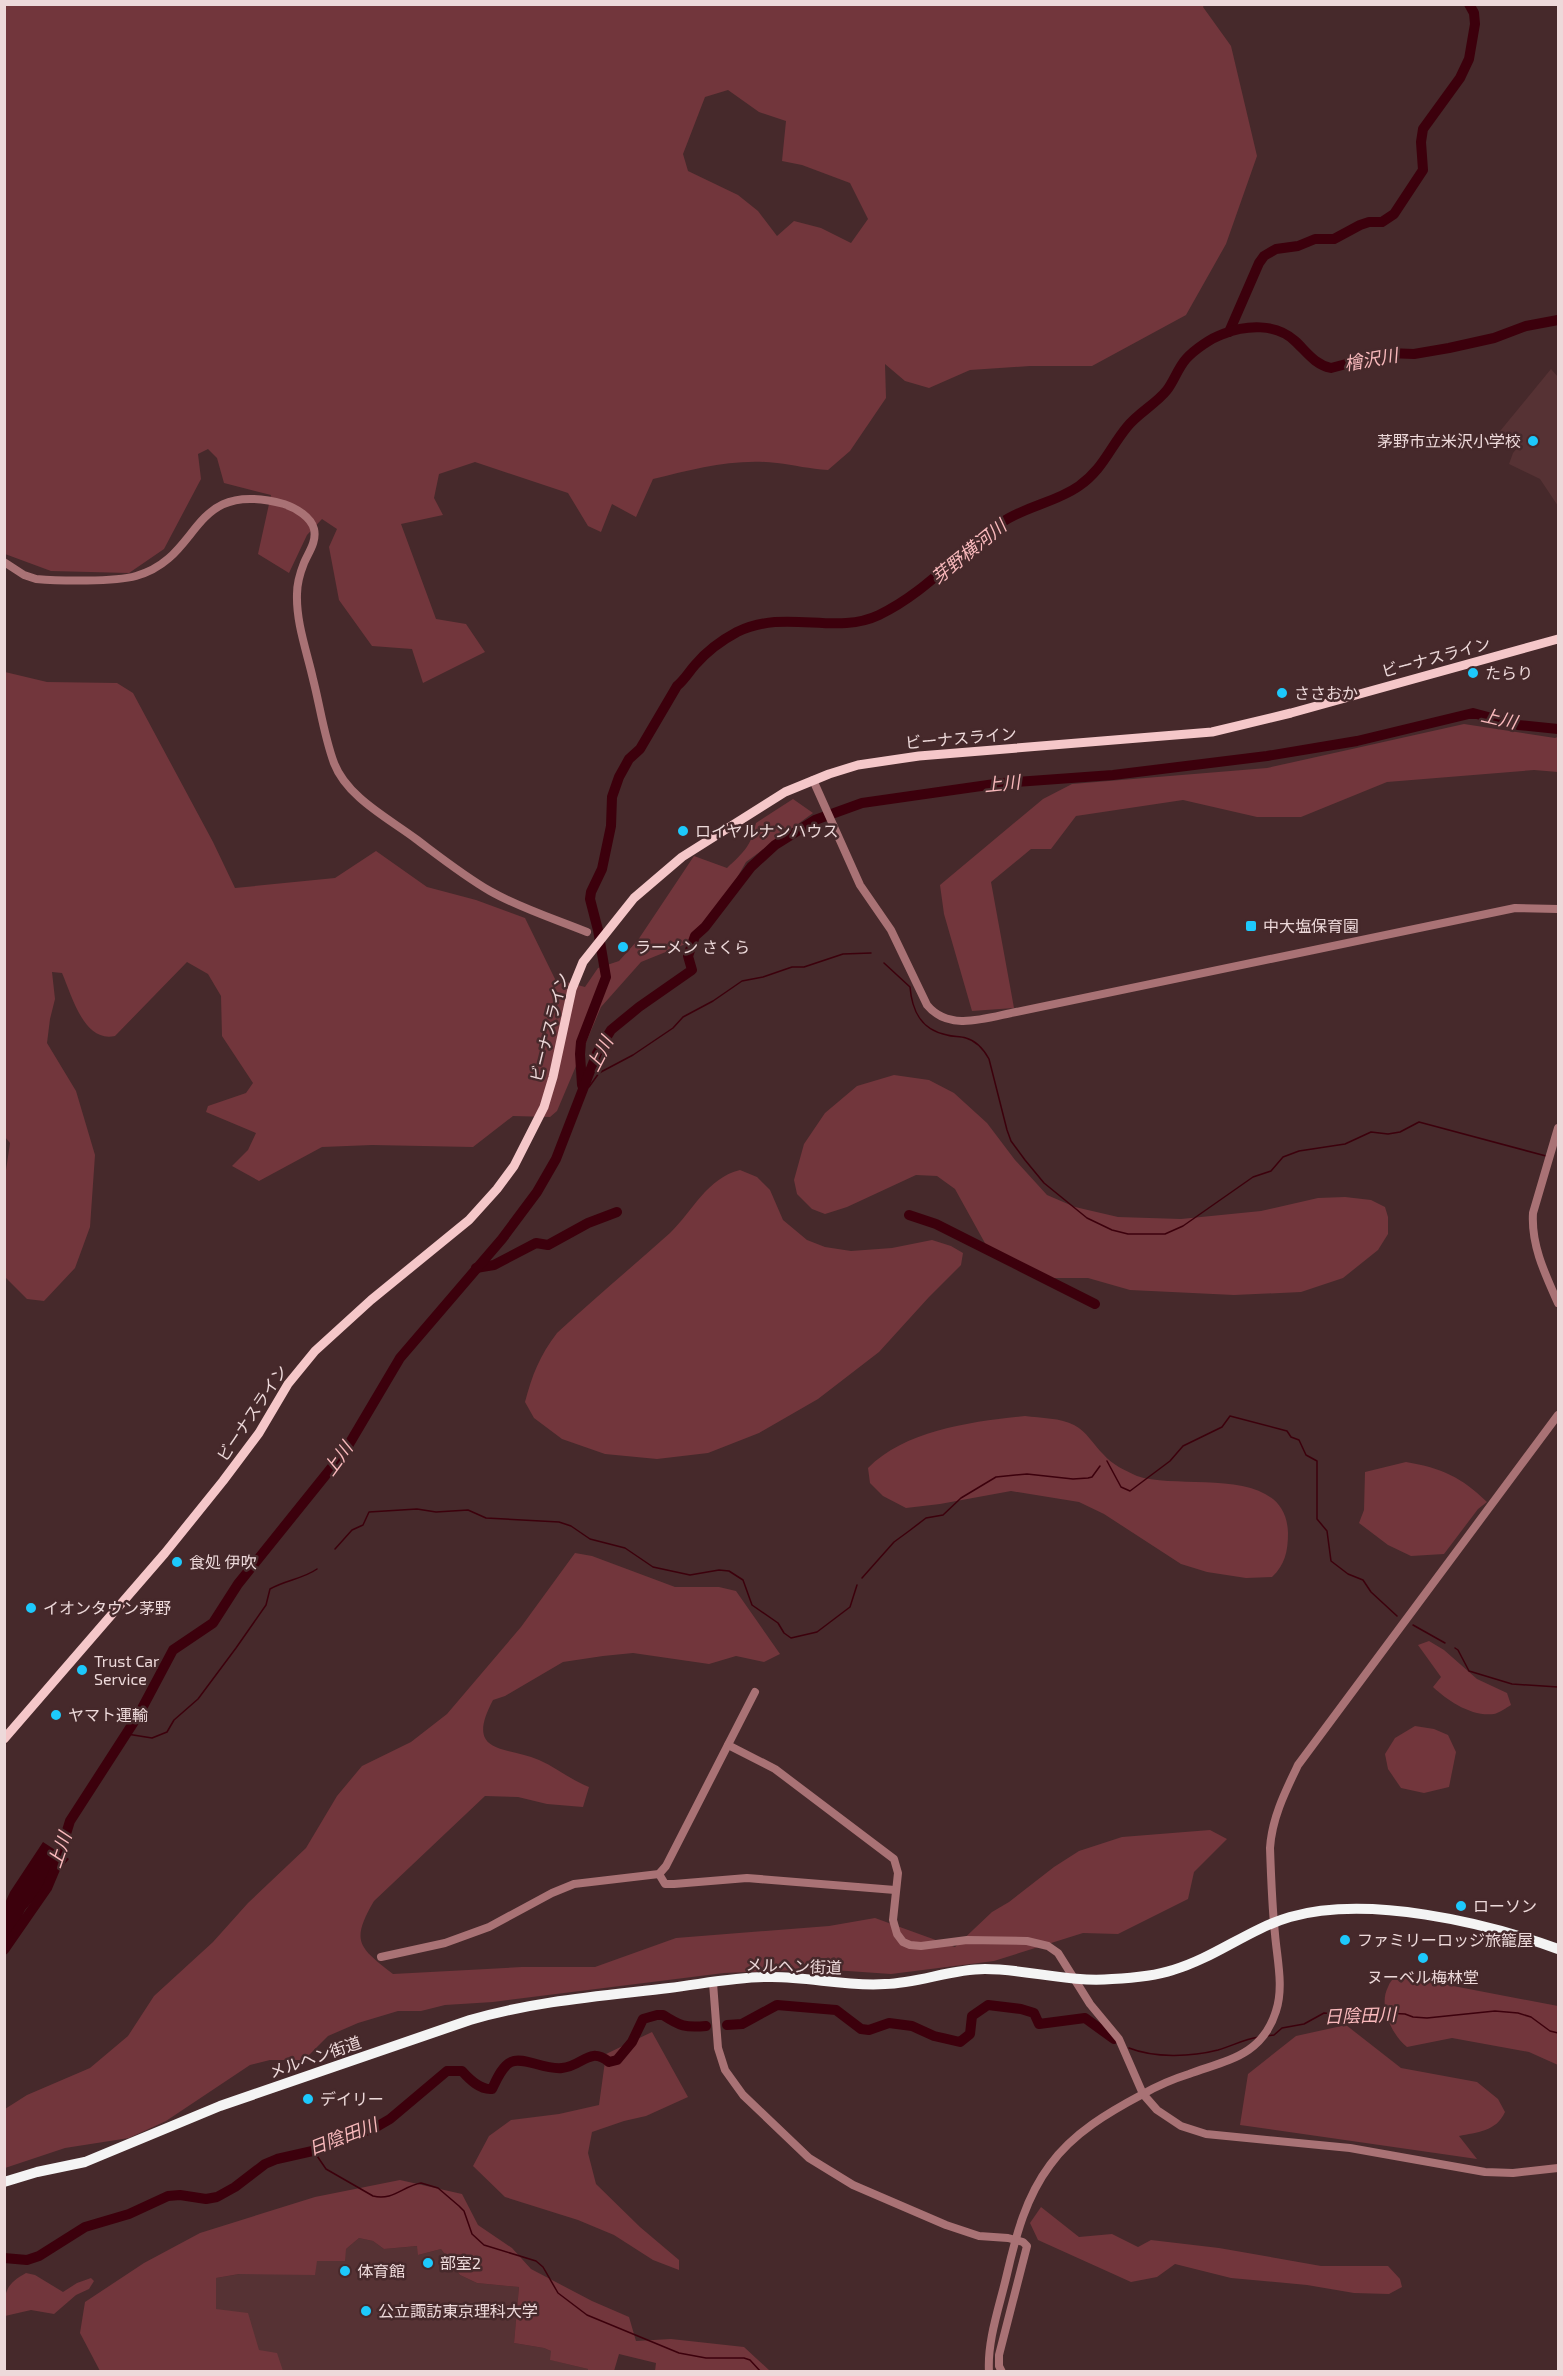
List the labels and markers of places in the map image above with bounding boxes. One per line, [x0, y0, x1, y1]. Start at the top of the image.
place label: 茅野市立米沢小学校 [1377, 431, 1521, 450]
marker: 茅野市立米沢小学校 [1526, 434, 1540, 448]
place label: たらり [1485, 663, 1533, 682]
marker: たらり [1466, 666, 1480, 680]
place label: ささおか [1294, 683, 1358, 702]
marker: ささおか [1275, 686, 1289, 700]
place label: ロイヤルナンハウス [695, 821, 839, 840]
marker: ロイヤルナンハウス [676, 824, 690, 838]
place label: 中大塩保育園 [1263, 916, 1359, 935]
marker: 中大塩保育園 [1244, 919, 1258, 933]
place label: ラーメン さくら [635, 937, 750, 956]
marker: ラーメン さくら [616, 940, 630, 954]
place label: 食処 伊吹 [189, 1552, 257, 1571]
marker: 食処 伊吹 [170, 1555, 184, 1569]
place label: イオンタウン茅野 [43, 1598, 171, 1617]
marker: イオンタウン茅野 [24, 1601, 38, 1615]
place label: Trust Car Service [94, 1651, 160, 1688]
marker: Trust Car Service [75, 1663, 89, 1677]
place label: ヤマト運輸 [68, 1705, 148, 1724]
marker: ヤマト運輸 [49, 1708, 63, 1722]
place label: ローソン [1473, 1896, 1537, 1915]
marker: ローソン [1454, 1899, 1468, 1913]
place label: ファミリーロッジ旅籠屋 [1357, 1930, 1533, 1949]
marker: ファミリーロッジ旅籠屋 [1338, 1933, 1352, 1947]
marker: ヌーベル梅林堂 [1416, 1951, 1430, 1965]
place label: ヌーベル梅林堂 [1367, 1967, 1479, 1986]
place label: デイリー [320, 2089, 384, 2108]
marker: デイリー [301, 2092, 315, 2106]
place label: 部室2 [440, 2253, 481, 2272]
marker: 部室2 [421, 2256, 435, 2270]
place label: 体育館 [357, 2261, 405, 2280]
marker: 体育館 [338, 2264, 352, 2278]
place label: 公立諏訪東京理科大学 [378, 2301, 538, 2320]
marker: 公立諏訪東京理科大学 [359, 2304, 373, 2318]

